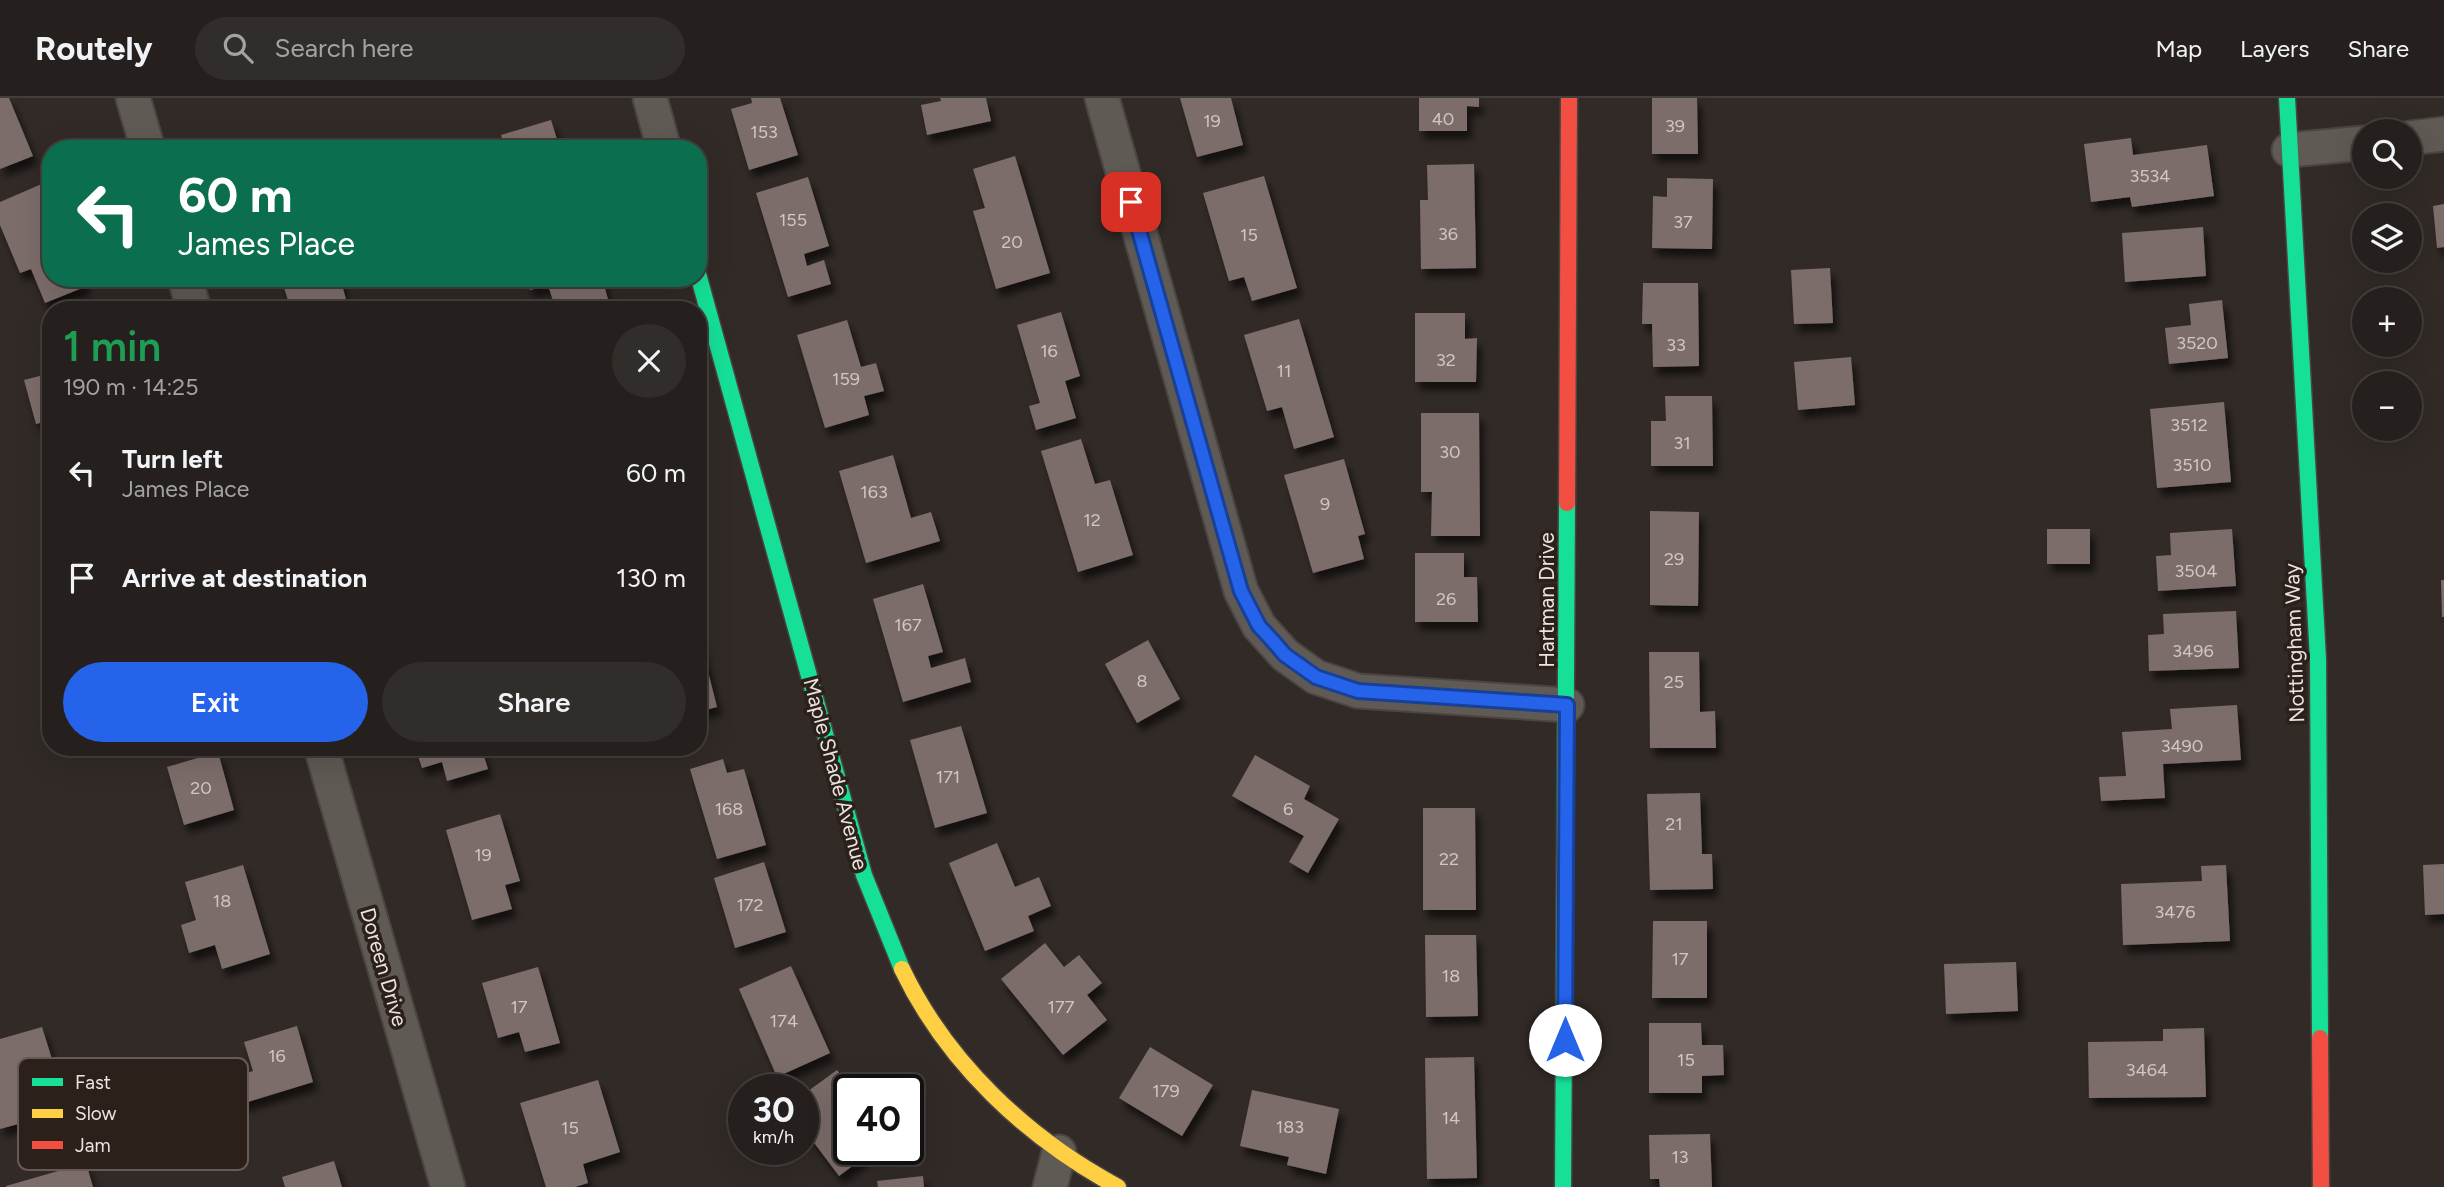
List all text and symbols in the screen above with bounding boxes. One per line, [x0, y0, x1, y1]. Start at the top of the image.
search box [195, 17, 685, 80]
text: Routely [35, 29, 153, 68]
icon: search [219, 29, 257, 67]
text: Search here [275, 32, 414, 64]
text: Map [2155, 34, 2202, 63]
text: Layers [2240, 34, 2309, 63]
text: Share [2347, 34, 2409, 63]
house number: 40 [1432, 108, 1454, 130]
house number: 19 [1203, 110, 1221, 132]
house number: 39 [1665, 115, 1685, 137]
map controls [2352, 119, 2422, 441]
button: search [2352, 119, 2422, 189]
house number: 153 [750, 121, 778, 143]
text: 60 m [178, 165, 293, 224]
house number: 3534 [2129, 165, 2171, 187]
icon: left [63, 168, 154, 259]
pin [1101, 172, 1161, 232]
icon: arrive [1112, 183, 1150, 221]
button: layers [2352, 203, 2422, 273]
house number: 155 [779, 209, 807, 231]
house number: 37 [1673, 211, 1693, 233]
house number: 36 [1438, 223, 1458, 245]
house number: 15 [1240, 224, 1258, 246]
text: James Place [178, 225, 355, 263]
house number: 20 [1001, 231, 1023, 253]
button: + [2352, 287, 2422, 357]
text: 1 min [63, 321, 161, 372]
button: close [612, 324, 686, 398]
house number: 3520 [2176, 332, 2218, 354]
house number: 33 [1666, 334, 1686, 356]
house number: 16 [1040, 340, 1058, 362]
house number: 32 [1436, 349, 1456, 371]
house number: 11 [1277, 360, 1291, 382]
house number: 159 [832, 368, 860, 390]
button: − [2352, 371, 2422, 441]
text: 190 m · 14:25 [63, 373, 198, 401]
house number: 3512 [2170, 414, 2208, 436]
house number: 31 [1673, 432, 1691, 454]
house number: 30 [1439, 441, 1461, 463]
text: Turn left [122, 443, 223, 475]
icon: left [63, 454, 101, 492]
house number: 3510 [2172, 454, 2212, 476]
text: 60 m [626, 457, 686, 489]
text: James Place [122, 475, 249, 503]
house number: 163 [860, 481, 888, 503]
house number: 9 [1320, 493, 1330, 515]
house number: 12 [1083, 509, 1101, 531]
street label: Hartman Drive [1534, 532, 1559, 668]
house number: 29 [1664, 548, 1684, 570]
icon: arrive [63, 559, 101, 597]
house number: 3504 [2175, 560, 2217, 582]
text: Arrive at destination [122, 562, 367, 594]
text: 130 m [616, 562, 686, 594]
street label: Nottingham Way [2279, 563, 2309, 723]
house number: 26 [1436, 588, 1456, 610]
house number: 167 [894, 614, 922, 636]
house number: 3496 [2172, 640, 2214, 662]
button: Exit [63, 662, 368, 742]
button: Share [382, 662, 686, 742]
house number: 8 [1136, 670, 1148, 692]
house number: 25 [1664, 671, 1684, 693]
street label: Maple Shade Avenue [798, 675, 874, 873]
house number: 3490 [2161, 735, 2203, 757]
house number: 171 [936, 766, 960, 788]
house number: 20 [190, 777, 212, 799]
house number: 168 [715, 798, 743, 820]
house number: 6 [1283, 798, 1293, 820]
house number: 21 [1665, 813, 1683, 835]
house number: 19 [474, 844, 492, 866]
house number: 22 [1439, 848, 1459, 870]
house number: 18 [213, 890, 231, 912]
house number: 172 [736, 894, 764, 916]
house number: 3476 [2155, 901, 2195, 923]
street label: Doreen Drive [355, 905, 413, 1029]
house number: 17 [1671, 948, 1689, 970]
house number: 18 [1442, 965, 1460, 987]
house number: 17 [510, 996, 528, 1018]
house number: 177 [1048, 996, 1075, 1018]
position arrow [1528, 1003, 1602, 1077]
house number: 174 [770, 1010, 798, 1032]
house number: 16 [268, 1045, 286, 1067]
house number: 15 [1677, 1049, 1695, 1071]
legend [18, 1058, 248, 1170]
house number: 3464 [2126, 1059, 2168, 1081]
text: Fast [75, 1071, 111, 1094]
speed limit sign: 40 [833, 1074, 924, 1165]
house number: 179 [1152, 1080, 1180, 1102]
text: 30 [752, 1089, 795, 1131]
text: Slow [75, 1102, 117, 1125]
house number: 14 [1442, 1107, 1460, 1129]
house number: 183 [1276, 1116, 1304, 1138]
house number: 15 [561, 1117, 579, 1139]
text: km/h [753, 1126, 794, 1148]
text: Jam [75, 1134, 111, 1157]
house number: 13 [1671, 1146, 1689, 1168]

